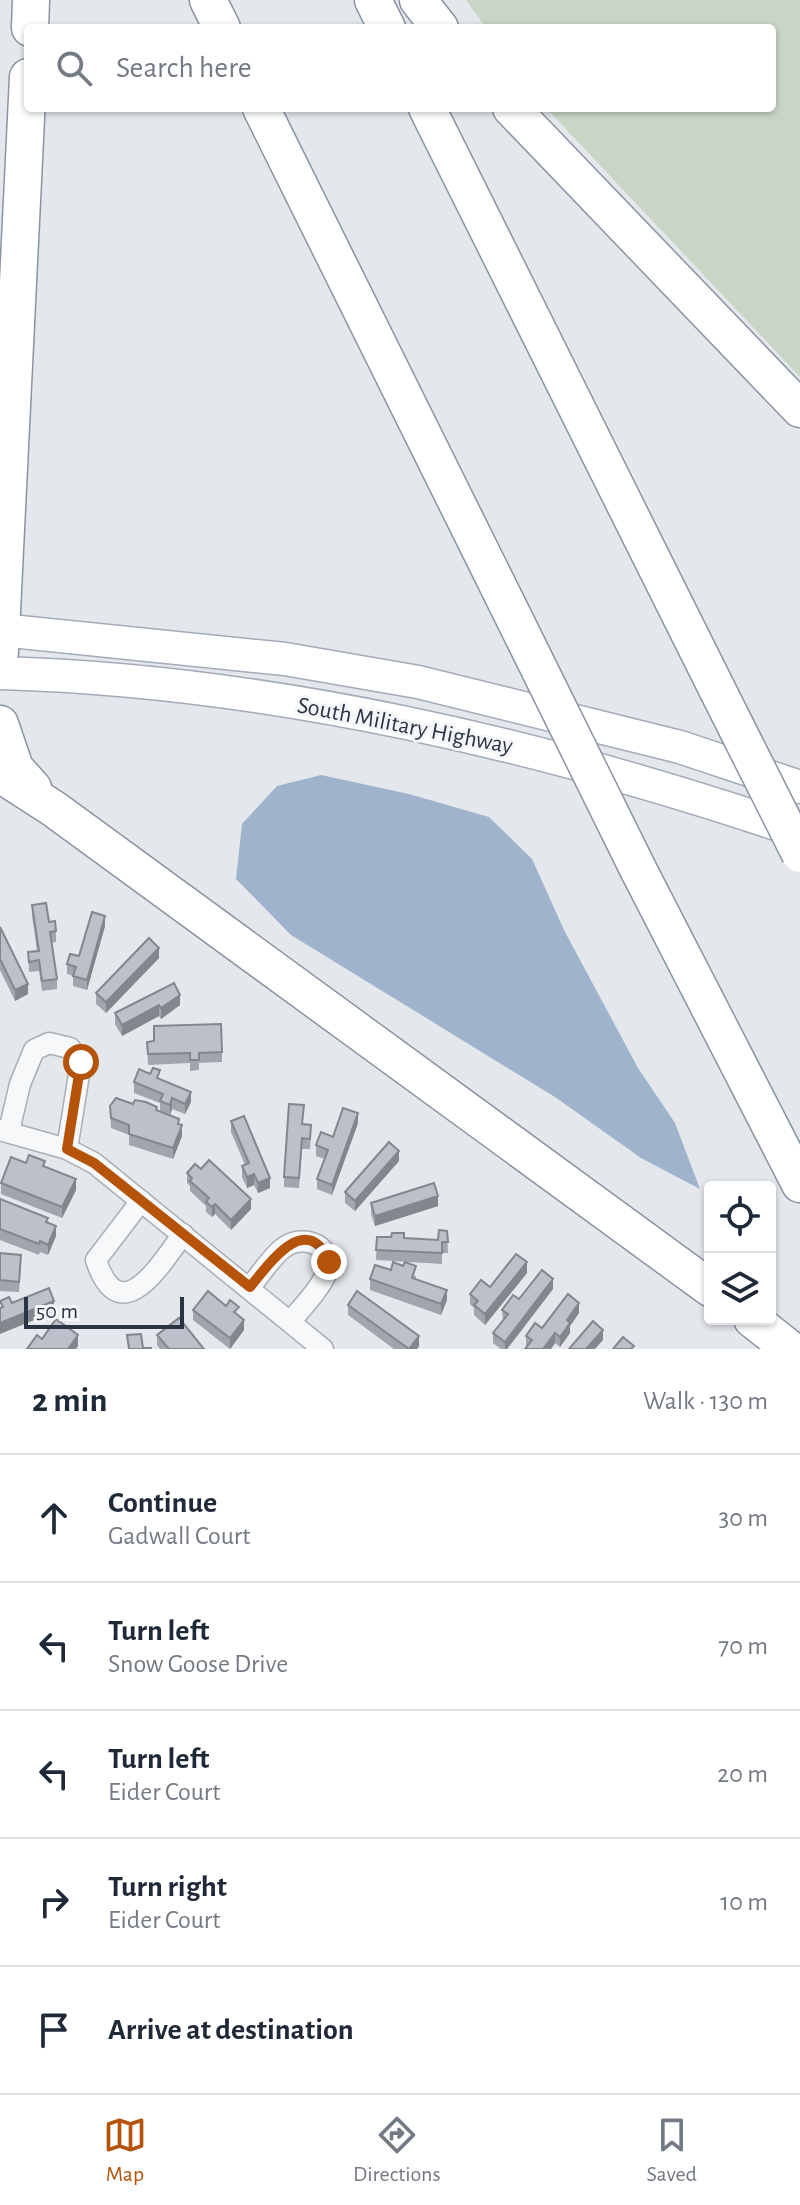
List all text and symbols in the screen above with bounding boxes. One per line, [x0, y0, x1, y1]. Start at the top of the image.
search box [24, 24, 776, 112]
icon: search [52, 46, 96, 90]
text: Search here [116, 53, 252, 83]
street label: South Military Highway [295, 693, 515, 759]
route start [63, 1044, 99, 1080]
map controls [704, 1181, 776, 1325]
button: locate [704, 1181, 776, 1253]
route end [311, 1244, 347, 1280]
button: layers [704, 1253, 776, 1325]
scale bar [24, 1293, 184, 1329]
text: 50 m [36, 1300, 78, 1322]
text: 2 min [32, 1384, 107, 1418]
text: Walk · 130 m [643, 1388, 768, 1414]
text: Continue [108, 1488, 217, 1518]
icon: ahead [32, 1496, 76, 1540]
text: 30 m [718, 1505, 768, 1531]
text: Gadwall Court [108, 1523, 250, 1549]
text: Turn left [108, 1616, 209, 1646]
icon: left [32, 1624, 76, 1668]
text: 70 m [718, 1633, 768, 1659]
text: Snow Goose Drive [108, 1651, 288, 1677]
text: Turn left [108, 1744, 209, 1774]
icon: left [32, 1752, 76, 1796]
text: 20 m [717, 1761, 768, 1787]
text: Eider Court [108, 1779, 220, 1805]
text: Turn right [108, 1872, 227, 1902]
icon: right [32, 1880, 76, 1924]
text: 10 m [720, 1889, 768, 1915]
text: Eider Court [108, 1907, 220, 1933]
icon: arrive [32, 2008, 76, 2052]
text: Arrive at destination [108, 2015, 354, 2045]
tab: Map [103, 2113, 147, 2187]
tab: Directions [353, 2113, 441, 2187]
tab: Saved [647, 2113, 697, 2187]

